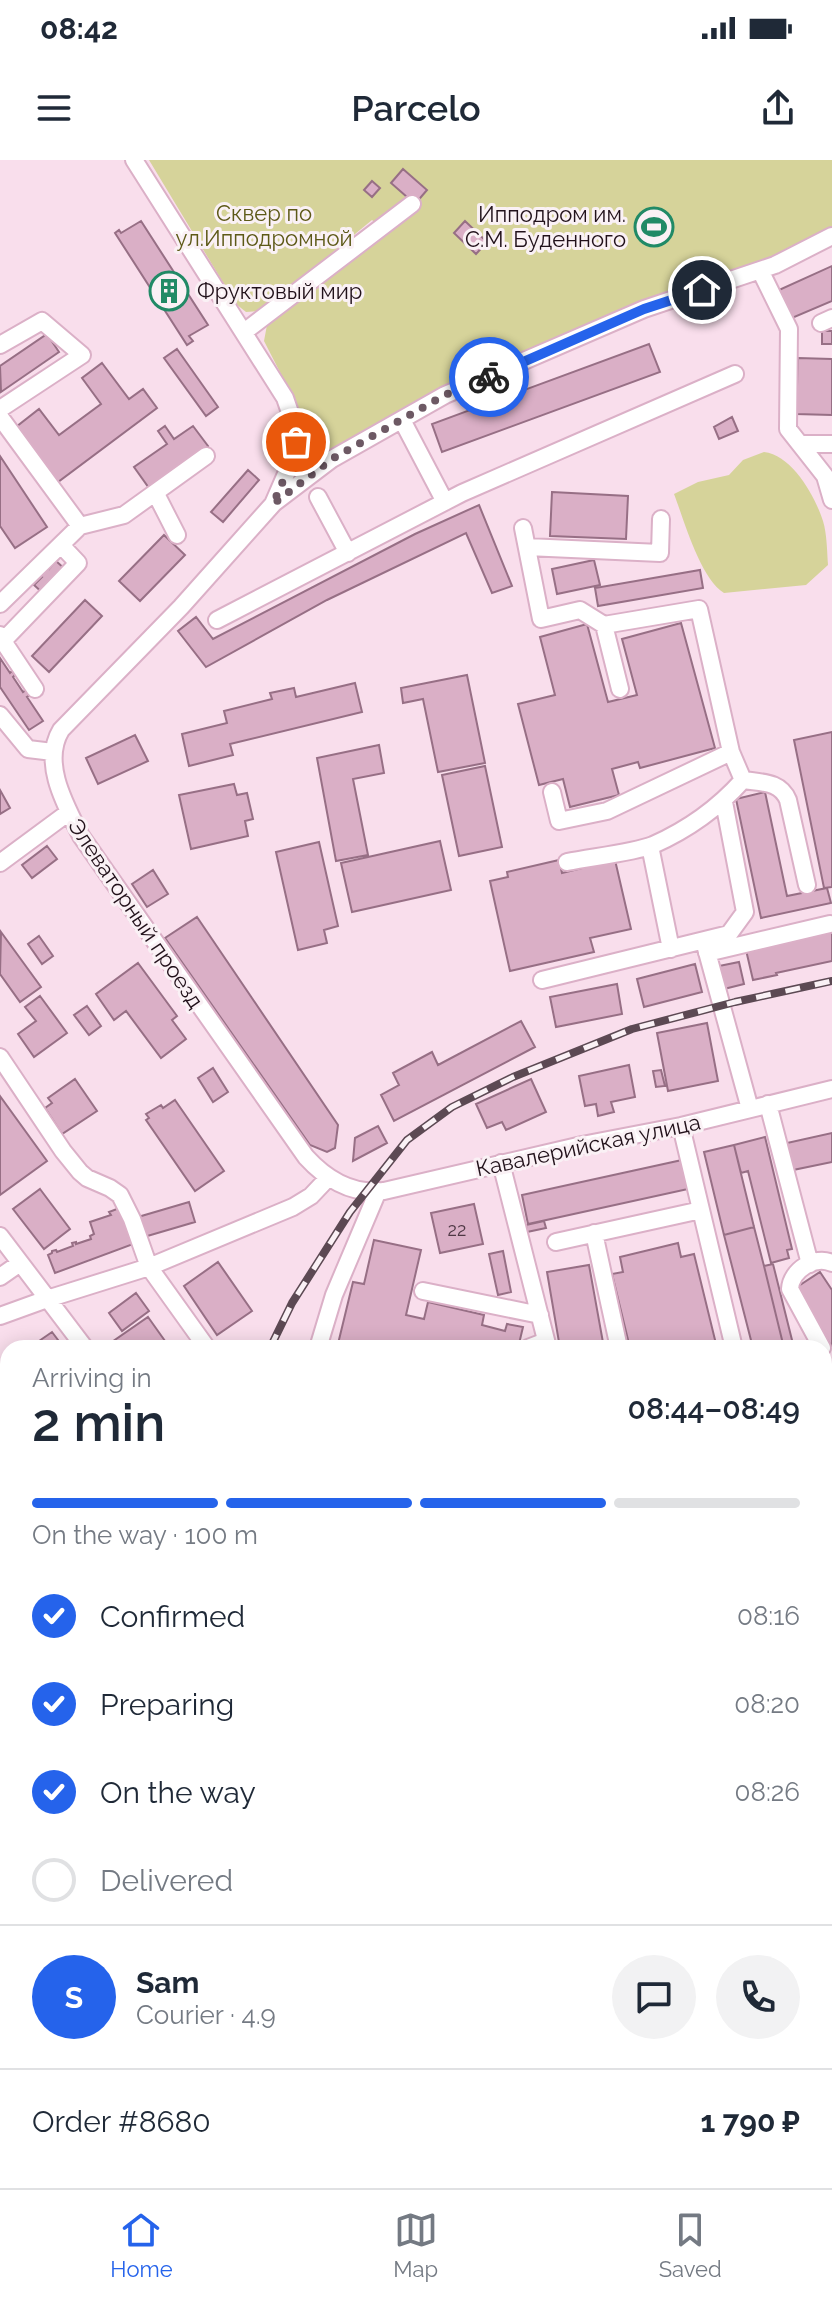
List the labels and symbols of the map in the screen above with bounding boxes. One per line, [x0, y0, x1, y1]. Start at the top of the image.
park label: Сквер по ул.Ипподромной [175, 200, 353, 251]
place label: Ипподром им. С.М. Буденного [465, 201, 626, 252]
sports icon: Ипподром им. С.М. Буденного [633, 206, 675, 248]
pin [668, 256, 736, 324]
building icon: Фруктовый мир [148, 270, 190, 312]
place label: Фруктовый мир [197, 278, 362, 304]
courier [449, 337, 529, 417]
pin [262, 408, 330, 476]
street label: Элеваторный проезд [63, 813, 209, 1013]
street label: Кавалерийская улица [473, 1108, 703, 1182]
house number: 22 [448, 1219, 466, 1240]

